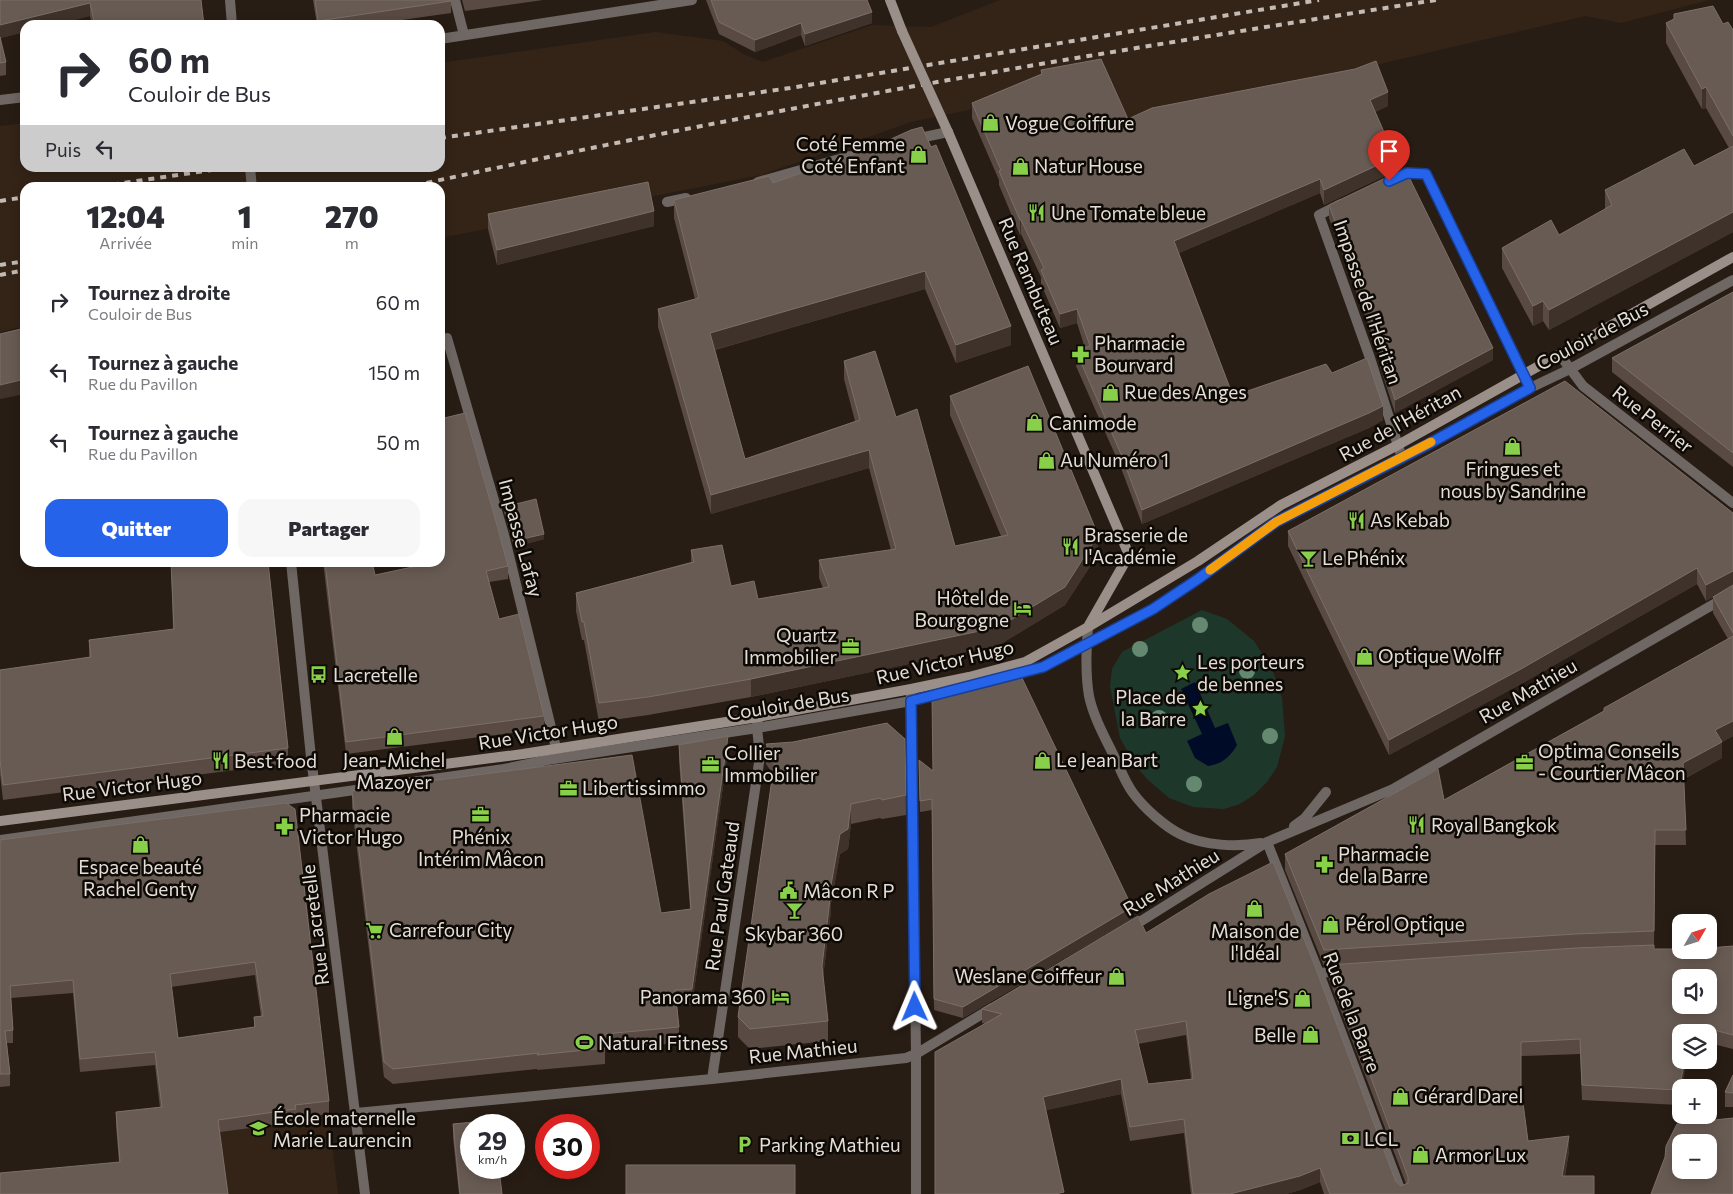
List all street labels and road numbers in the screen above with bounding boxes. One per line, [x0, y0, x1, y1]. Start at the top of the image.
street label: Rue Rambuteau [994, 214, 1069, 348]
street label: Impasse de l'Héritan [1329, 216, 1407, 387]
street label: Couloir de Bus [1532, 296, 1652, 375]
street label: Rue de l'Héritan [1335, 380, 1465, 465]
street label: Rue Perrier [1608, 380, 1699, 458]
street label: Impasse Lafay [495, 476, 548, 600]
street label: Rue Victor Hugo [874, 634, 1016, 689]
street label: Rue Mathieu [1475, 653, 1581, 728]
street label: Couloir de Bus [725, 682, 851, 725]
street label: Rue Victor Hugo [477, 709, 619, 754]
street label: Rue Victor Hugo [61, 766, 203, 805]
street label: Rue Paul Gateaud [700, 820, 743, 972]
street label: Rue Mathieu [1118, 843, 1223, 920]
street label: Rue Lacretelle [296, 863, 333, 987]
street label: Rue de la Barre [1319, 948, 1386, 1075]
street label: Rue Mathieu [748, 1033, 858, 1068]

